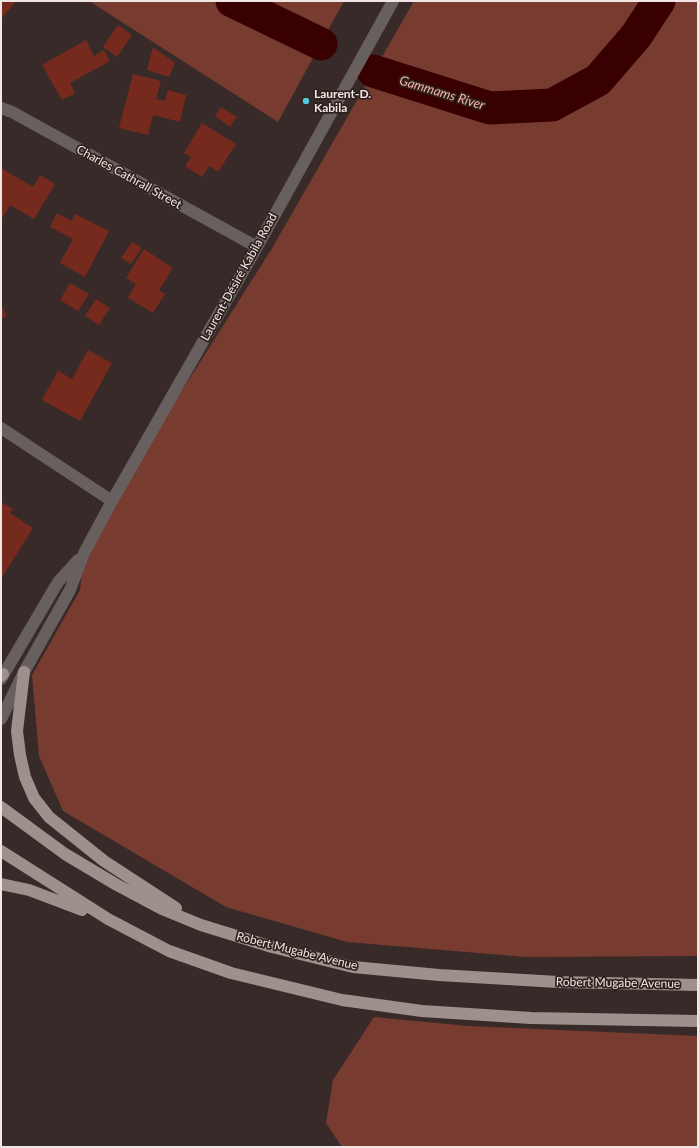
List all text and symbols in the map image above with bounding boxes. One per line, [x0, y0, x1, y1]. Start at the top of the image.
water label: Gammams River [398, 73, 486, 113]
place label: Laurent-D. Kabila [314, 87, 371, 115]
marker: Laurent-D. Kabila [301, 96, 311, 106]
street label: Charles Cathrall Street [74, 142, 184, 212]
street label: Laurent-Désiré Kabila Road [198, 211, 280, 343]
street label: Robert Mugabe Avenue [235, 929, 359, 973]
street label: Robert Mugabe Avenue [556, 975, 680, 991]

